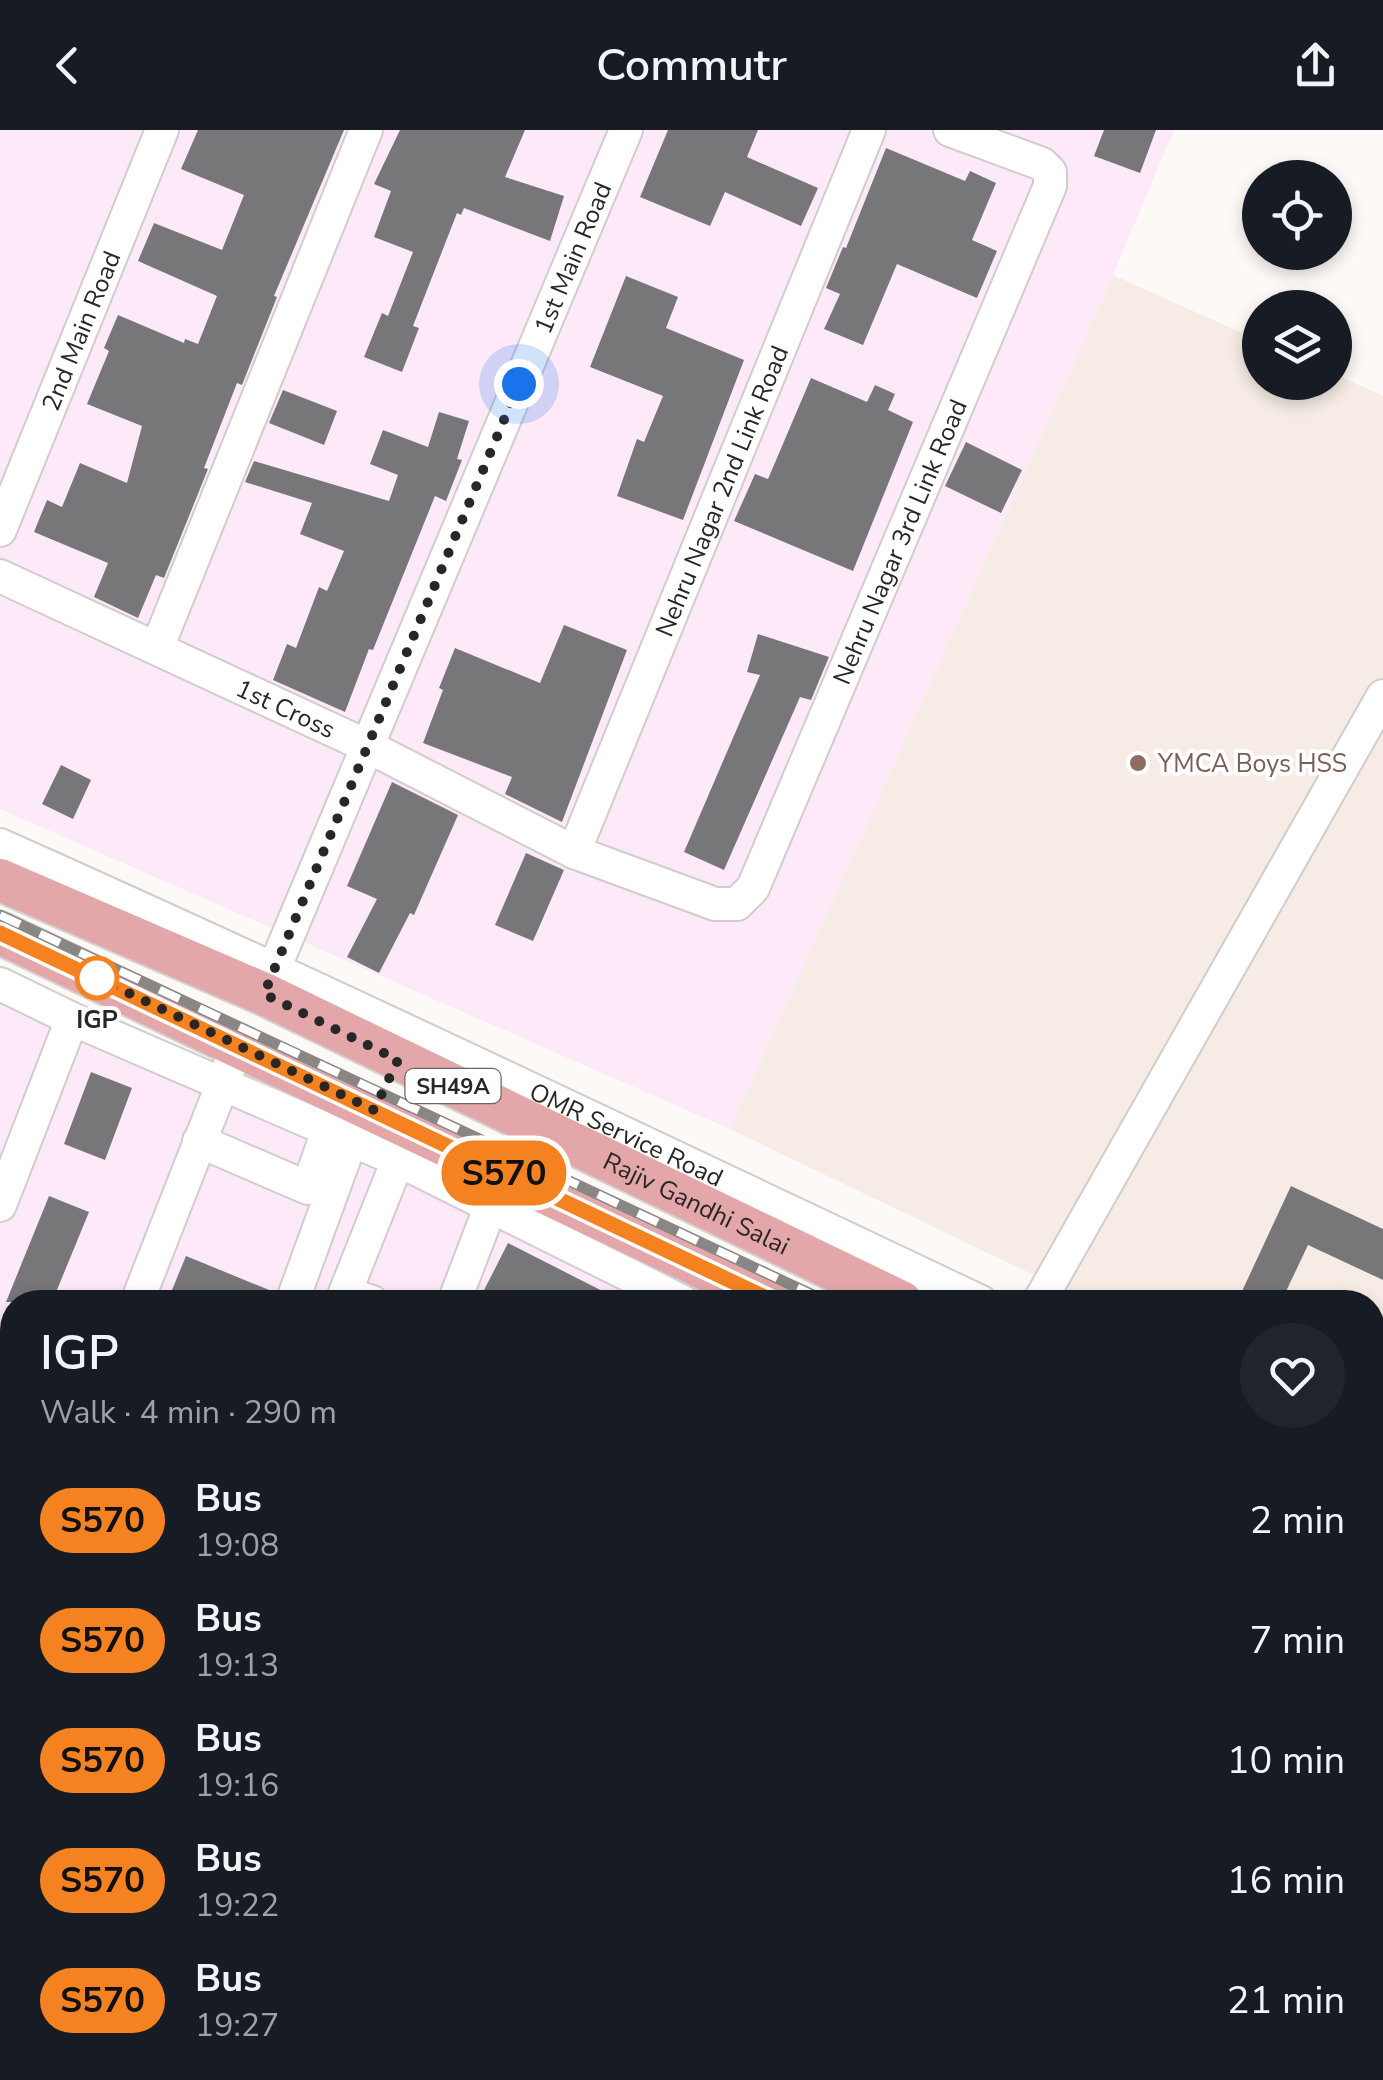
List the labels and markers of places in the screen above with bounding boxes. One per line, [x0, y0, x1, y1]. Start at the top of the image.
place label: YMCA Boys HSS [1157, 747, 1347, 781]
marker: YMCA Boys HSS [1127, 752, 1149, 774]
marker: IGP [76, 957, 118, 999]
place label: IGP [76, 1003, 118, 1037]

